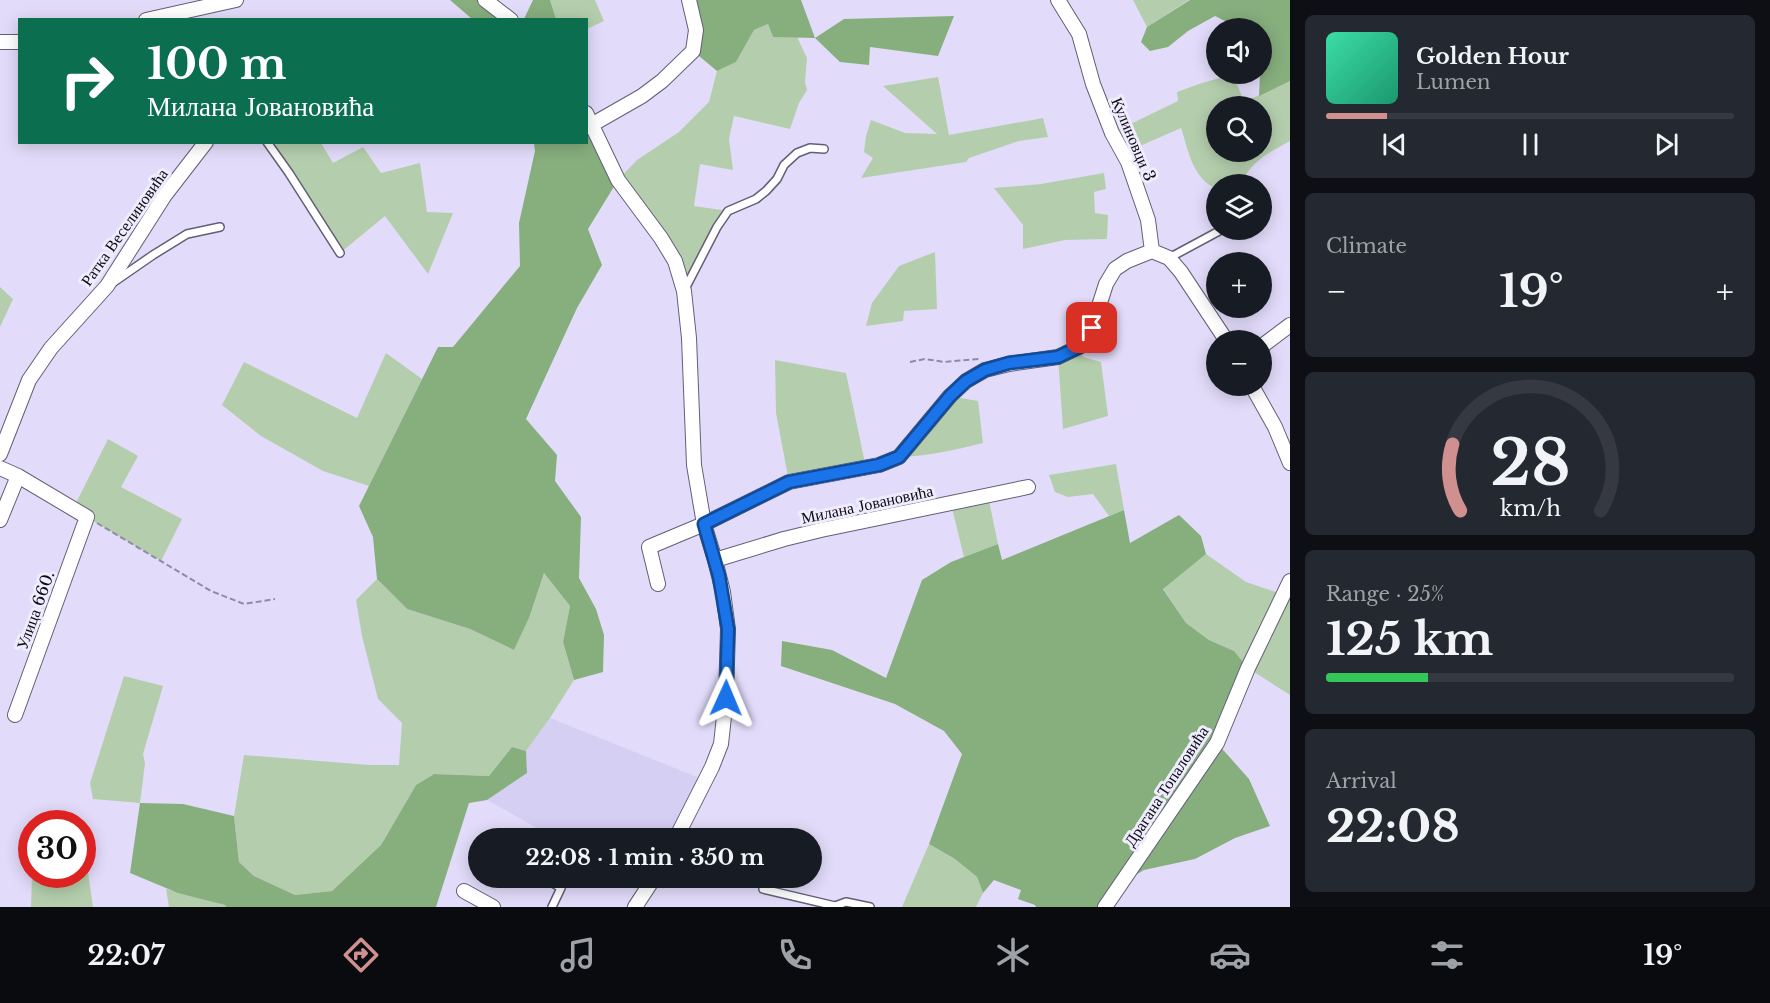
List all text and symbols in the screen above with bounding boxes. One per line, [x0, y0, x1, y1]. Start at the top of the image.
map controls [1206, 18, 1272, 396]
button: sound [1206, 18, 1272, 84]
text: 100 m [147, 38, 286, 90]
icon: right [48, 42, 126, 120]
text: Golden Hour [1416, 43, 1569, 70]
text: Lumen [1416, 70, 1491, 94]
text: Милана Јовановића [147, 90, 374, 123]
street label: Кулиновци 3 [1107, 94, 1161, 184]
button: search [1206, 96, 1272, 162]
icon: previous [1378, 128, 1411, 161]
icon: pause [1514, 128, 1547, 161]
icon: next [1650, 128, 1683, 161]
street label: Ратка Веселиновића [76, 164, 172, 290]
button: layers [1206, 174, 1272, 240]
text: Climate [1326, 234, 1407, 258]
button: + [1206, 252, 1272, 318]
text: 19° [1499, 263, 1564, 319]
text: − [1326, 271, 1347, 312]
text: + [1716, 271, 1734, 312]
pin [1066, 302, 1117, 353]
icon: arrive [1075, 311, 1108, 344]
button: − [1206, 330, 1272, 396]
text: 28 [1490, 424, 1570, 502]
street label: Милана Јовановића [799, 480, 935, 528]
text: km/h [1500, 495, 1561, 522]
street label: Улица 660. [12, 568, 58, 652]
text: Range · 25% [1326, 582, 1444, 606]
text: 125 km [1326, 611, 1493, 667]
position arrow [694, 666, 758, 730]
street label: Драгана Топаловића [1120, 722, 1212, 850]
text: Arrival [1326, 769, 1397, 793]
text: 22:08 [1326, 798, 1460, 854]
speed limit sign: 30 [18, 810, 96, 888]
text: 22:08 · 1 min · 350 m [526, 844, 764, 871]
icon: directions [340, 934, 382, 976]
icon: music [557, 934, 599, 976]
icon: phone [774, 934, 816, 976]
icon: climate [992, 934, 1034, 976]
icon: car [1209, 934, 1251, 976]
icon: filters [1426, 934, 1468, 976]
text: 22:07 [88, 939, 165, 972]
text: 19° [1643, 939, 1682, 972]

